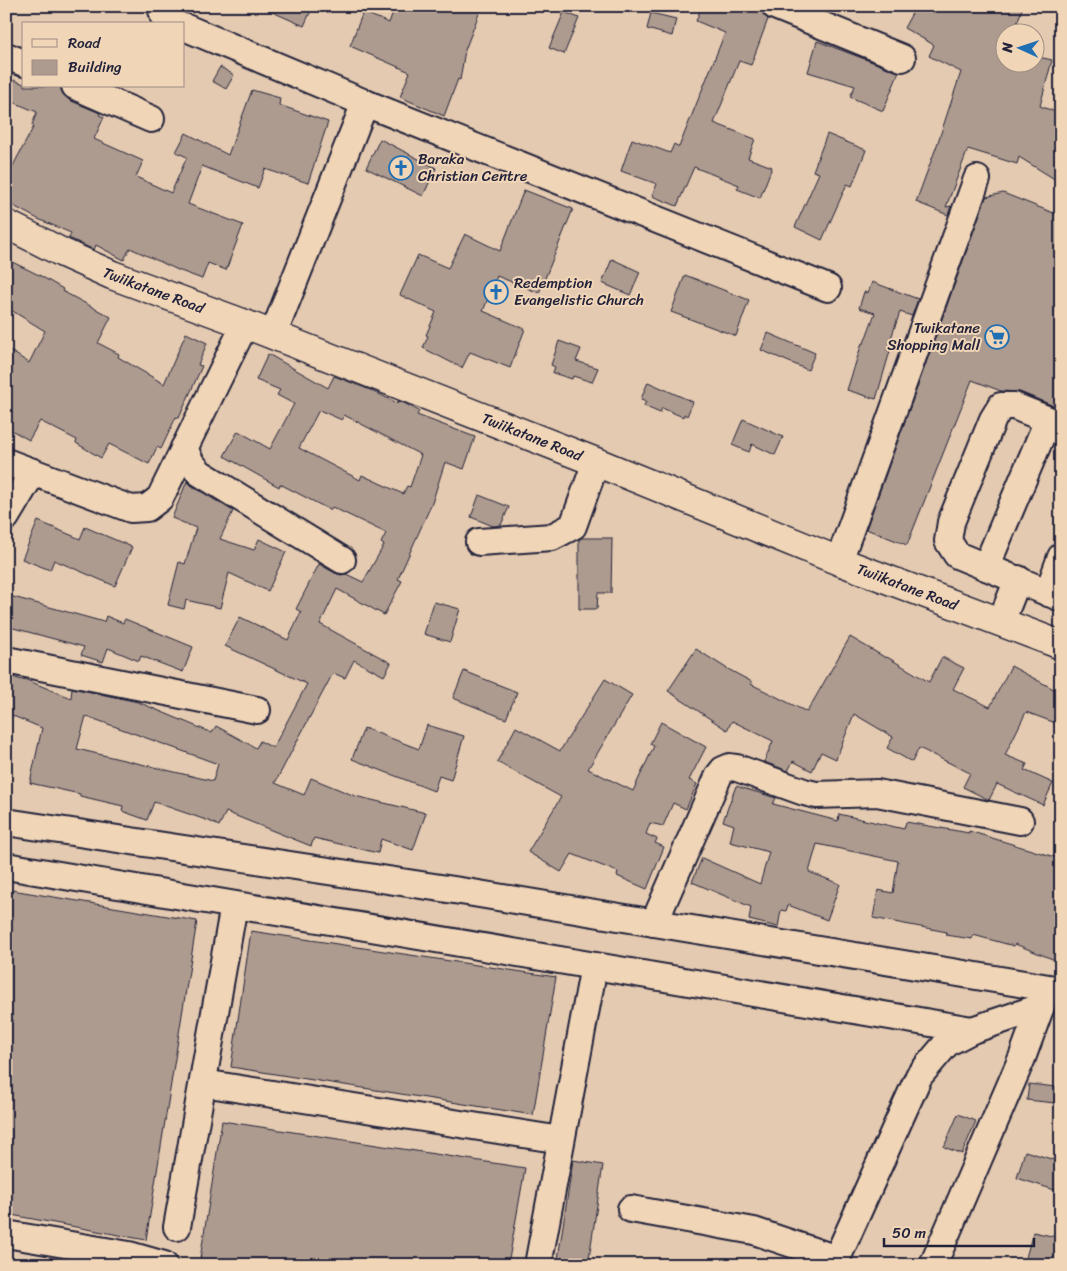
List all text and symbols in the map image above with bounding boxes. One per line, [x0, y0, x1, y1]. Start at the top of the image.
legend [22, 22, 185, 88]
north arrow [994, 22, 1044, 72]
text: Road [68, 30, 101, 56]
text: N [995, 42, 1020, 54]
text: Building [68, 54, 122, 80]
place label: Baraka Christian Centre [418, 146, 528, 189]
church icon: Baraka Christian Centre [388, 155, 414, 181]
street label: Twiikatane Road [99, 260, 209, 321]
place label: Redemption Evangelistic Church [514, 270, 644, 313]
church icon: Redemption Evangelistic Church [483, 279, 509, 305]
place label: Twikatane Shopping Mall [887, 315, 981, 358]
supermarket icon: Twikatane Shopping Mall [984, 324, 1010, 350]
street label: Twiikatane Road [478, 405, 587, 469]
street label: Twiikatane Road [853, 556, 963, 618]
scale bar [884, 1216, 1034, 1248]
text: 50 m [892, 1220, 927, 1246]

